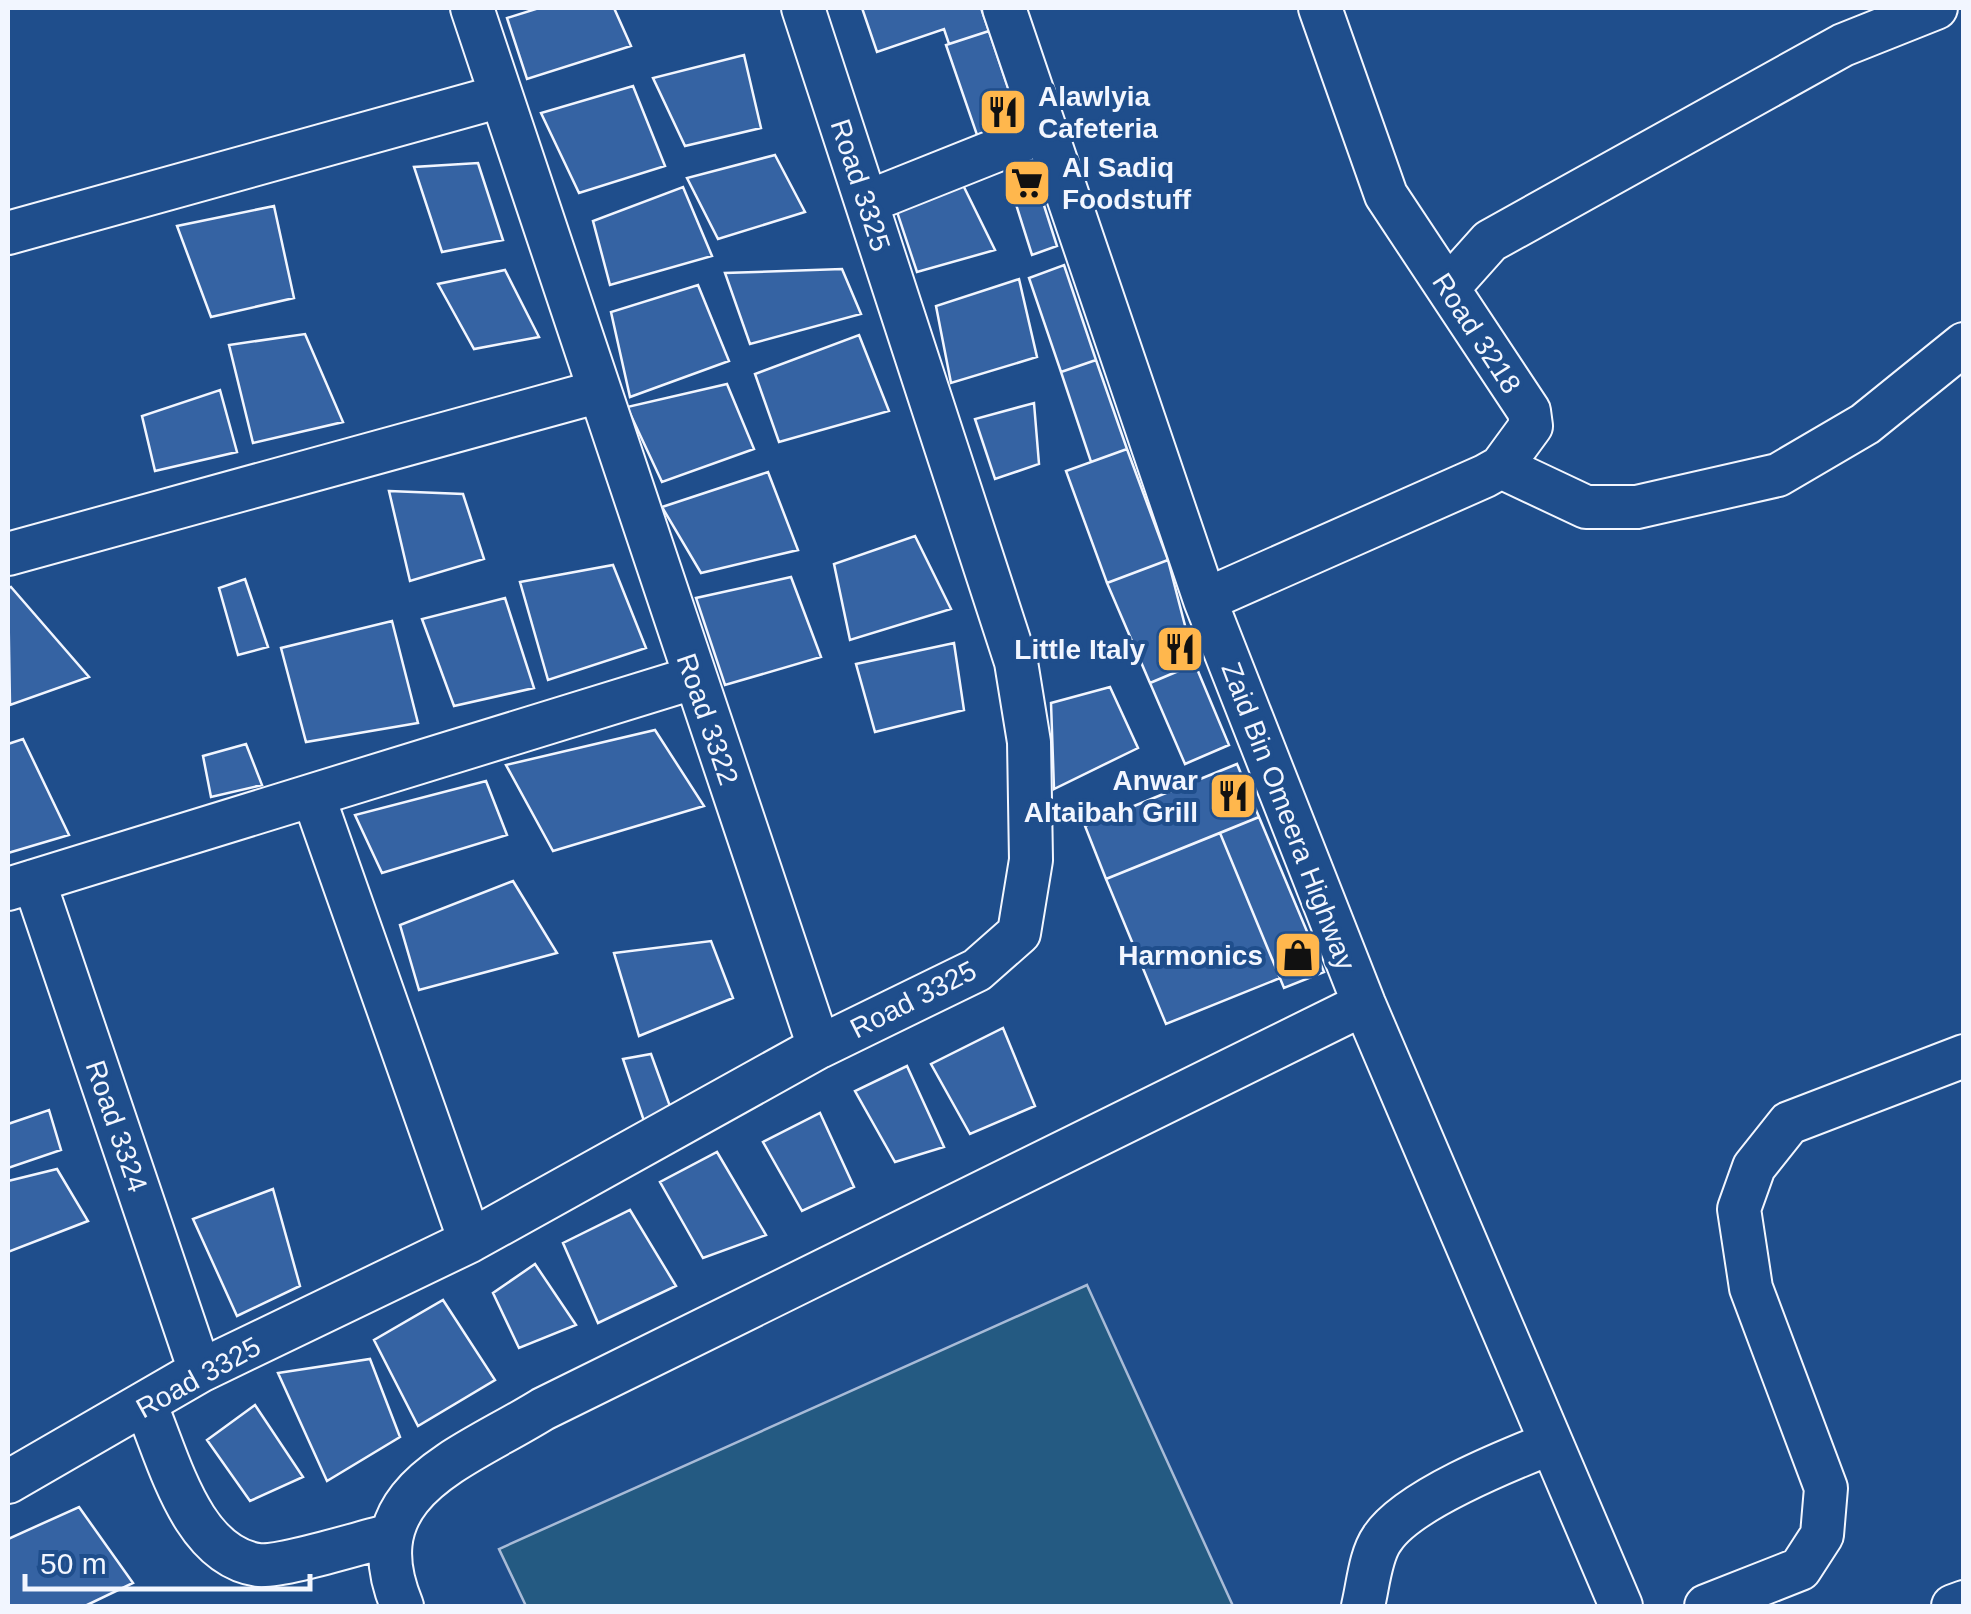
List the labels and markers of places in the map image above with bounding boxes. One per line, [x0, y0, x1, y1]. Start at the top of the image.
place label: Alawlyia Cafeteria [1038, 81, 1158, 144]
restaurant icon: Alawlyia Cafeteria [977, 86, 1029, 138]
place label: Al Sadiq Foodstuff [1062, 152, 1192, 215]
supermarket icon: Al Sadiq Foodstuff [1001, 157, 1053, 209]
restaurant icon: Little Italy [1154, 623, 1206, 675]
place label: Little Italy [1014, 634, 1145, 665]
place label: Anwar Altaibah Grill [1024, 765, 1198, 828]
restaurant icon: Anwar Altaibah Grill [1207, 770, 1259, 822]
shop icon: Harmonics [1272, 929, 1324, 981]
place label: Harmonics [1118, 940, 1263, 971]

